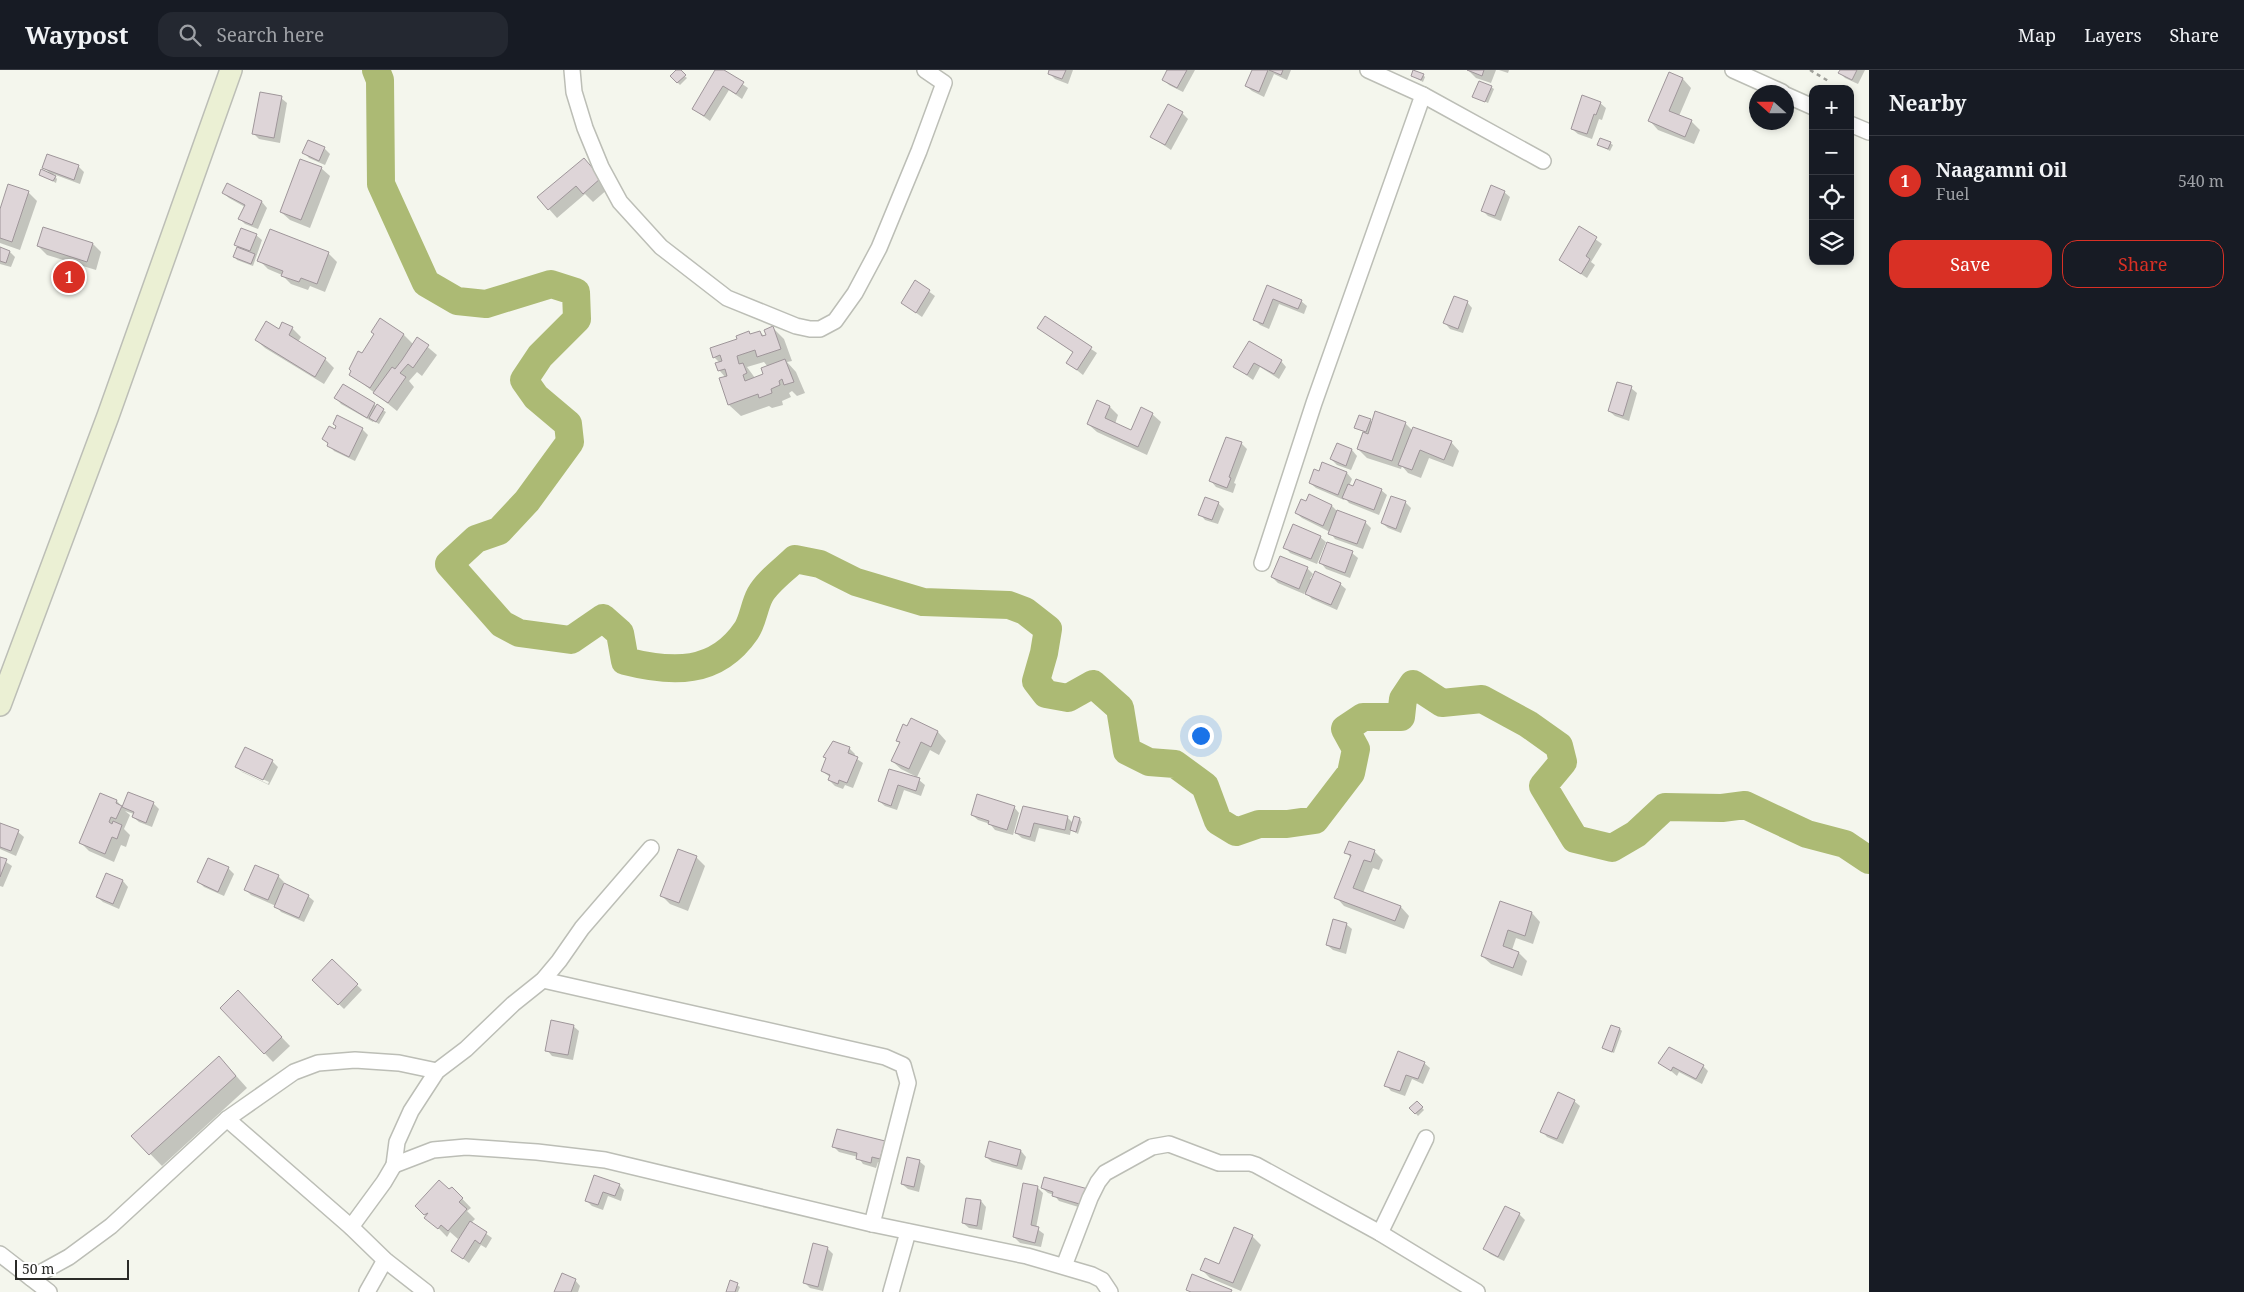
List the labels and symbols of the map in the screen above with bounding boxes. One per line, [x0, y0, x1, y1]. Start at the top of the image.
north arrow [1749, 85, 1794, 130]
pin: 1 [53, 258, 85, 296]
your location [1188, 723, 1214, 749]
scale bar [15, 1257, 129, 1280]

